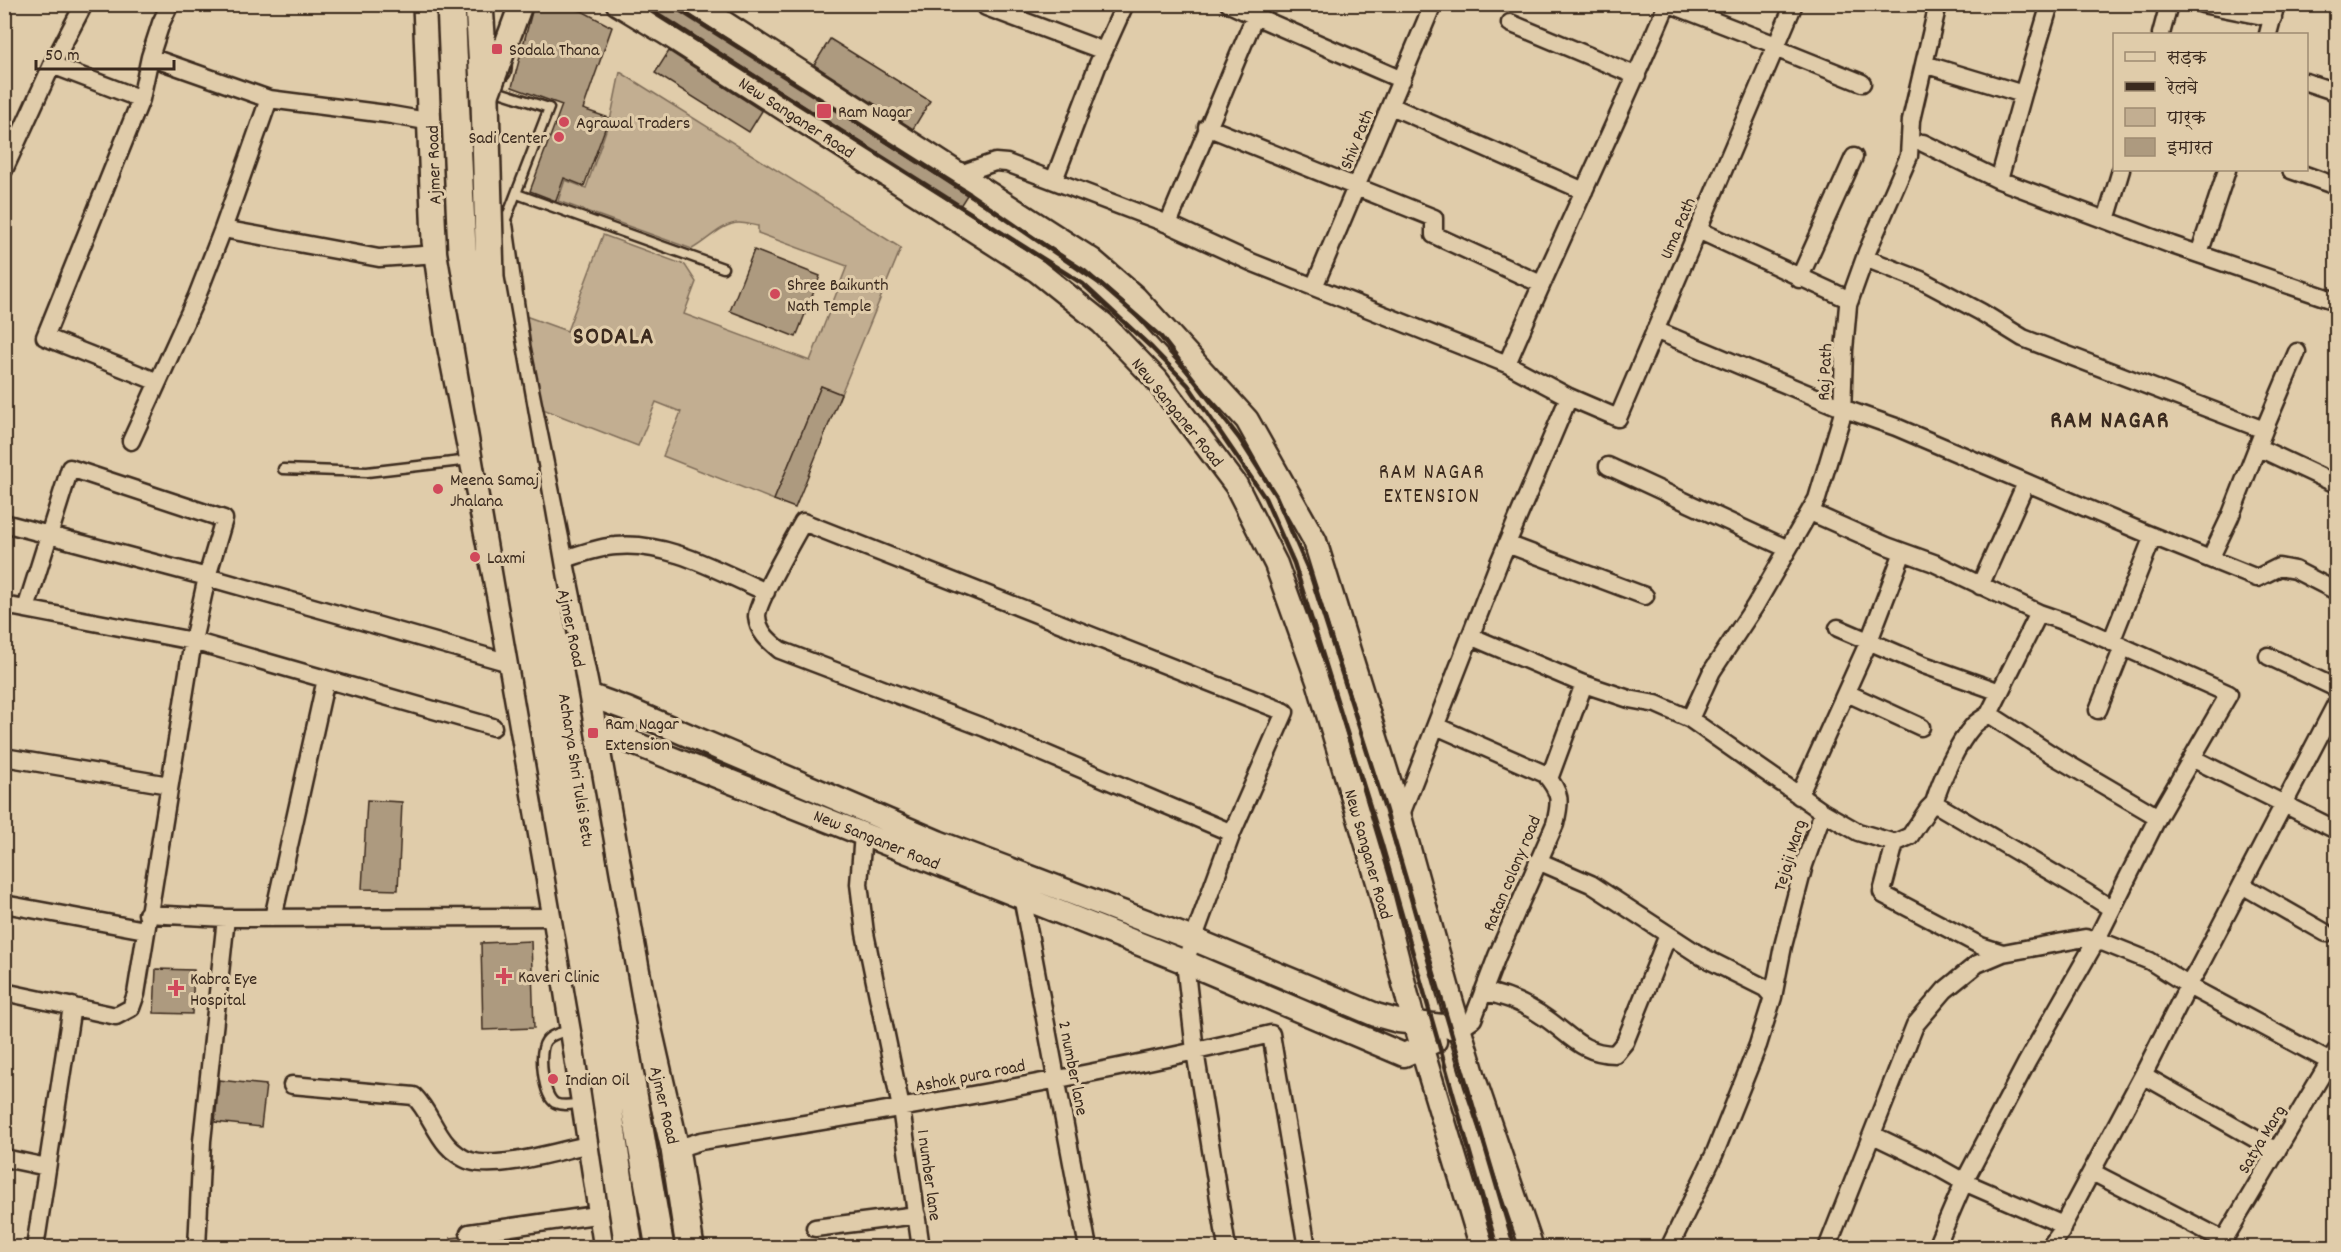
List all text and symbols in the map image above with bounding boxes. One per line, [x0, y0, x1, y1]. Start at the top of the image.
scale bar [36, 33, 174, 71]
legend [2113, 33, 2308, 171]
place label: Sodala Thana [509, 39, 600, 64]
marker: Sodala Thana [490, 42, 504, 56]
text: 50 m [45, 44, 80, 69]
text: सड़क [2166, 47, 2208, 72]
street label: New Sanganer Road [733, 72, 859, 166]
text: रेलवे [2165, 76, 2199, 102]
place label: Ram Nagar [838, 101, 912, 126]
marker: Ram Nagar [815, 102, 833, 120]
street label: Shiv Path [1335, 106, 1382, 174]
text: पार्क [2166, 107, 2207, 132]
place label: Agrawal Traders [576, 112, 690, 137]
marker: Agrawal Traders [557, 115, 571, 129]
street label: Ajmer Road [422, 125, 449, 205]
place label: Sadi Center [468, 127, 547, 152]
marker: Sadi Center [552, 130, 566, 144]
text: इमारत [2166, 137, 2213, 162]
street label: Uma Path [1655, 194, 1704, 264]
place label: Shree Baikunth Nath Temple [787, 274, 888, 320]
marker: Shree Baikunth Nath Temple [768, 287, 782, 301]
district label: SODALA [573, 321, 655, 355]
street label: Raj Path [1813, 343, 1840, 402]
street label: New Sanganer Road [1124, 354, 1228, 474]
district label: RAM NAGAR [2050, 405, 2170, 439]
district label: RAM NAGAR EXTENSION [1379, 459, 1485, 513]
place label: Meena Samaj Jhalana [450, 469, 539, 515]
marker: Meena Samaj Jhalana [431, 482, 445, 496]
place label: Laxmi [487, 547, 525, 572]
marker: Laxmi [468, 550, 482, 564]
street label: Ajmer Road [549, 587, 590, 670]
street label: Acharya Shri Tulsi Setu [550, 692, 599, 849]
place label: Ram Nagar Extension [605, 713, 679, 759]
marker: Ram Nagar Extension [586, 726, 600, 740]
street label: New Sanganer Road [1336, 787, 1397, 923]
street label: New Sanganer Road [809, 805, 943, 878]
street label: Ratan colony road [1478, 812, 1549, 936]
street label: Tejaji Marg [1769, 817, 1814, 895]
place label: Kaveri Clinic [518, 966, 600, 991]
marker: Kaveri Clinic [495, 967, 513, 985]
place label: Kabra Eye Hospital [190, 968, 257, 1014]
marker: Kabra Eye Hospital [167, 979, 185, 997]
street label: 2 number lane [1050, 1019, 1093, 1118]
street label: Ashok pura road [913, 1054, 1028, 1100]
street label: Ajmer Road [641, 1064, 684, 1147]
place label: Indian Oil [565, 1069, 630, 1094]
marker: Indian Oil [546, 1072, 560, 1086]
street label: Satya Marg [2233, 1101, 2294, 1179]
street label: 1 number lane [909, 1128, 946, 1223]

